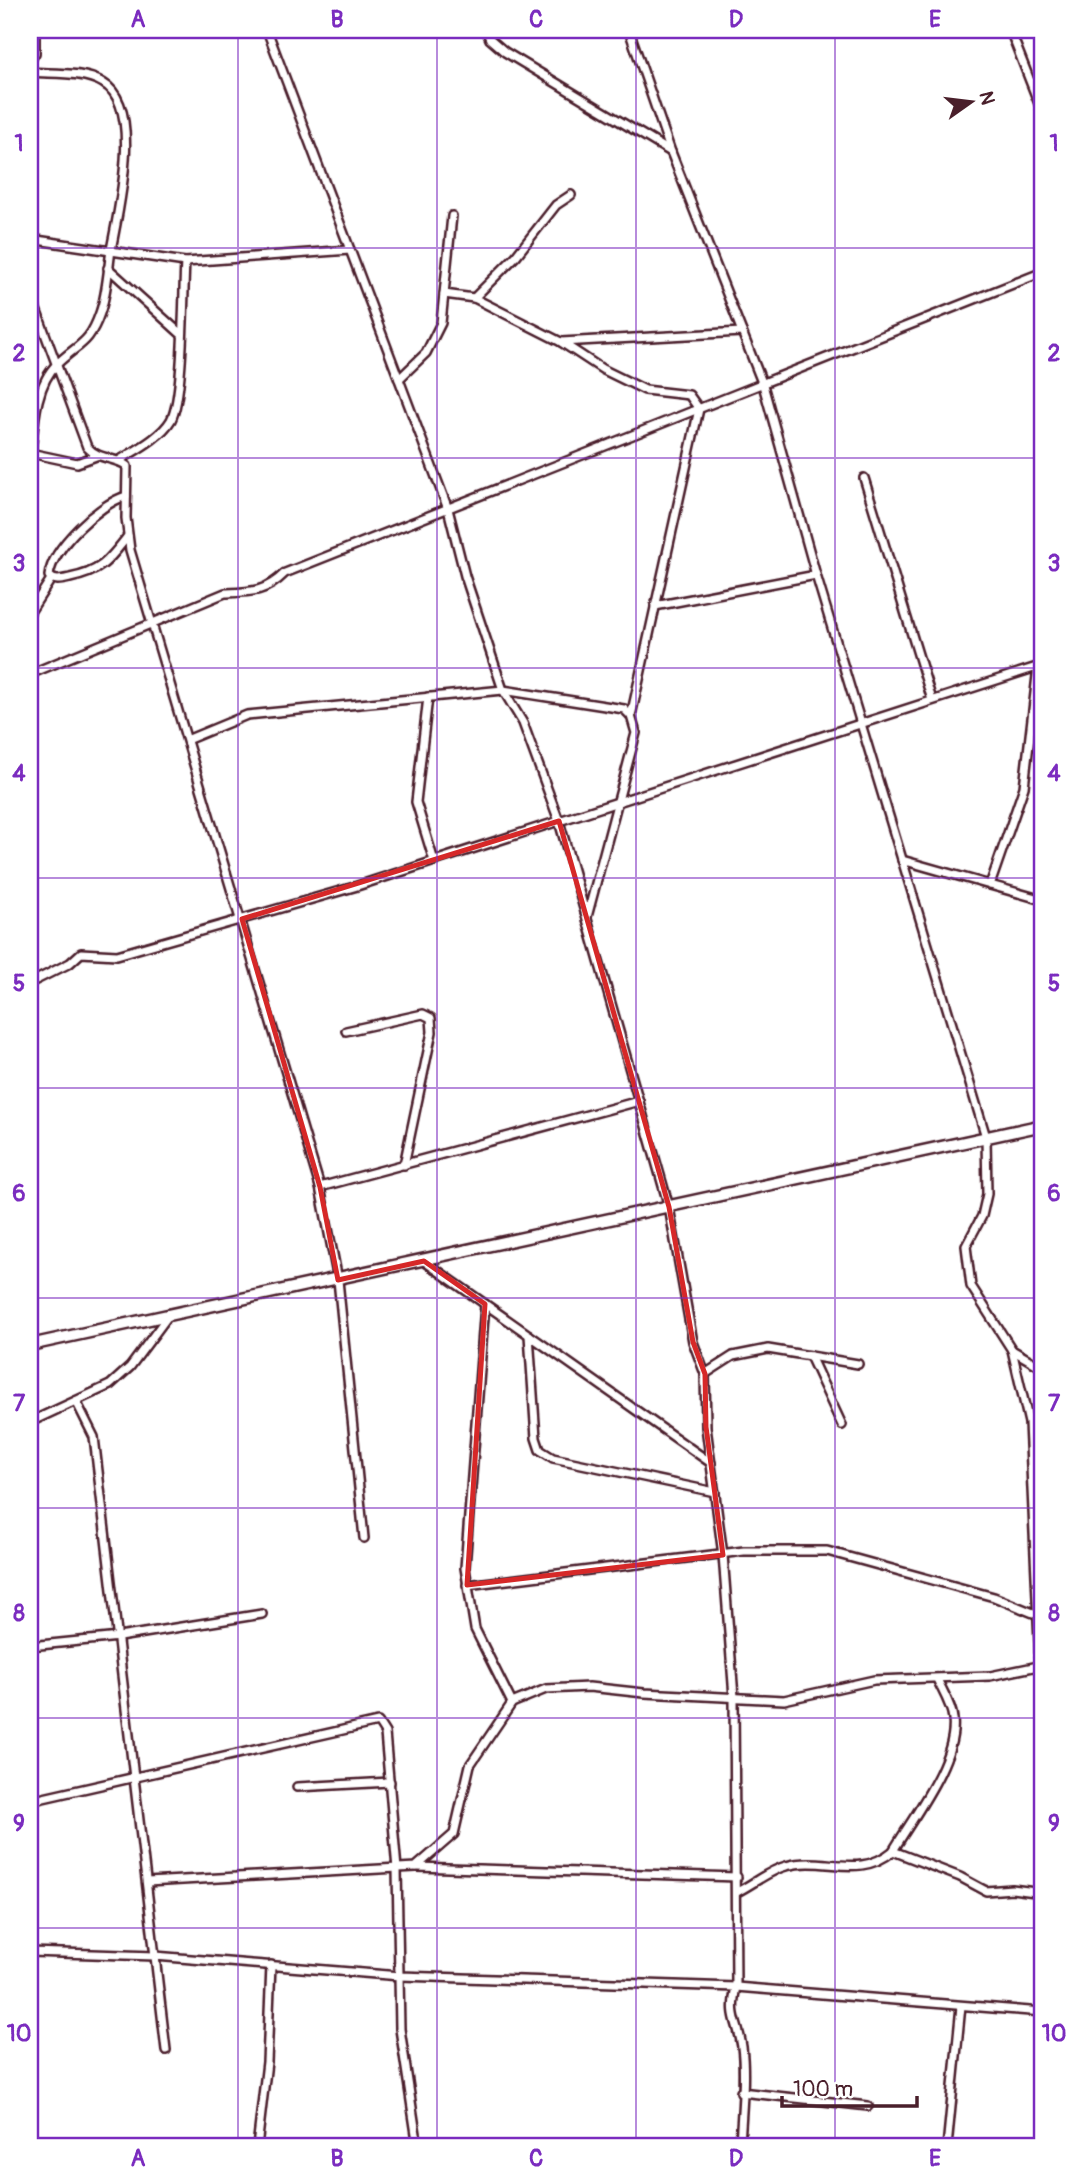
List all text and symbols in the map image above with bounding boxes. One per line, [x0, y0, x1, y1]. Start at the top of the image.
text: A [131, 5, 146, 34]
text: B [330, 5, 344, 34]
text: C [529, 5, 543, 34]
text: D [729, 5, 743, 34]
text: E [929, 5, 941, 34]
north arrow [936, 66, 1006, 136]
text: N [973, 89, 1000, 107]
text: 1 [15, 129, 24, 158]
text: 1 [1050, 129, 1059, 158]
text: 2 [13, 339, 26, 368]
text: 2 [1048, 339, 1061, 368]
text: 3 [13, 549, 25, 578]
text: 3 [1048, 549, 1060, 578]
text: 4 [12, 759, 26, 788]
text: 4 [1047, 759, 1061, 788]
text: 5 [13, 969, 25, 998]
text: 5 [1048, 969, 1060, 998]
text: 6 [12, 1179, 26, 1208]
text: 6 [1047, 1179, 1061, 1208]
text: 7 [13, 1389, 26, 1418]
text: 7 [1048, 1389, 1061, 1418]
text: 8 [13, 1599, 25, 1628]
text: 8 [1048, 1599, 1060, 1628]
text: 9 [13, 1809, 25, 1838]
text: 9 [1048, 1809, 1060, 1838]
text: 10 [7, 2019, 31, 2048]
text: 10 [1042, 2019, 1066, 2048]
scale bar [782, 2065, 917, 2109]
text: 100 m [793, 2076, 853, 2103]
text: A [131, 2144, 146, 2173]
text: B [330, 2144, 344, 2173]
text: C [529, 2144, 543, 2173]
text: D [729, 2144, 743, 2173]
text: E [929, 2144, 941, 2173]

